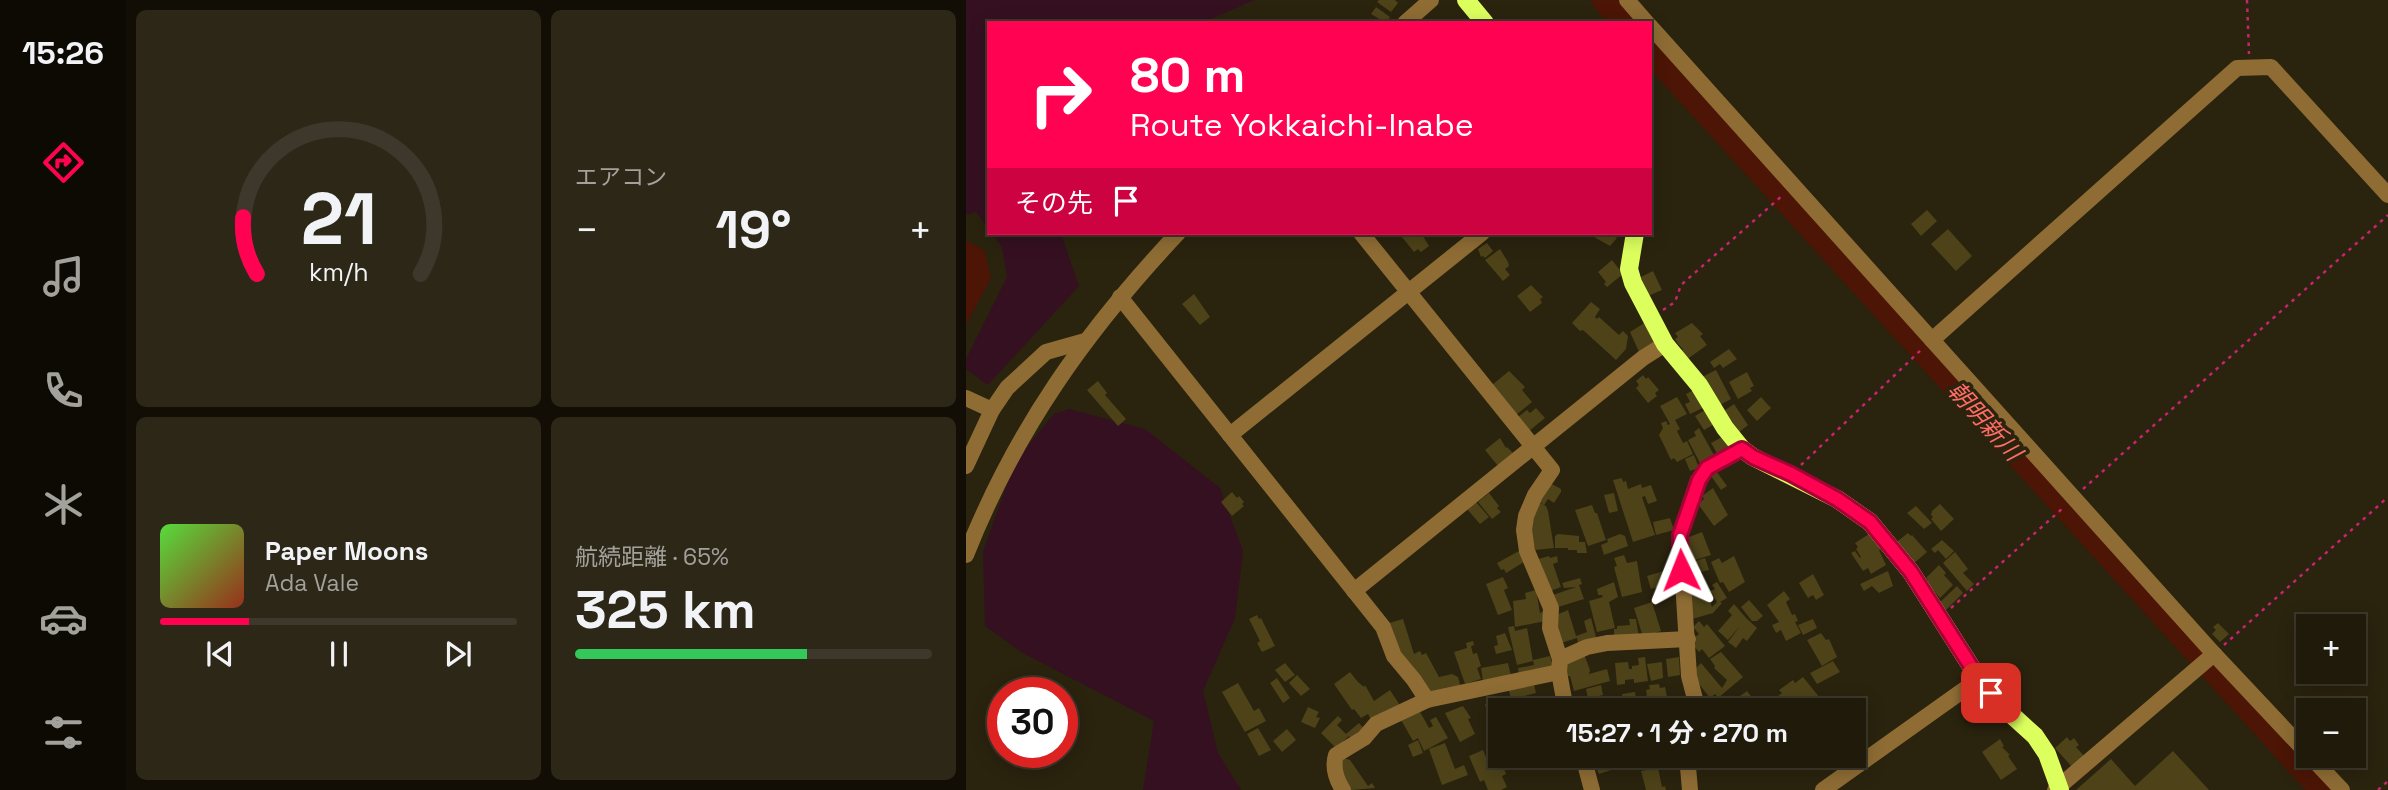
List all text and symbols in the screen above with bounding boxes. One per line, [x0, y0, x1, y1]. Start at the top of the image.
text: 15:26 [22, 33, 104, 73]
text: 80 m [1130, 44, 1245, 106]
icon: right [1015, 49, 1106, 140]
text: Route Yokkaichi-Inabe [1130, 105, 1474, 145]
icon: directions [39, 138, 88, 187]
text: エアコン [575, 162, 667, 192]
text: 21 [300, 173, 377, 266]
icon: arrive [1107, 182, 1145, 220]
text: その先 [1015, 186, 1093, 220]
text: 19° [715, 197, 792, 263]
text: − [575, 206, 599, 254]
text: + [908, 206, 932, 254]
icon: music [39, 252, 88, 301]
text: km/h [309, 256, 368, 288]
icon: phone [39, 366, 88, 415]
water label: 朝明新川 [1941, 375, 2031, 469]
icon: climate [39, 480, 88, 529]
position arrow [1644, 533, 1718, 607]
text: Paper Moons [265, 534, 428, 568]
text: 航続距離 · 65% [575, 542, 729, 572]
text: Ada Vale [265, 568, 359, 598]
text: 325 km [575, 577, 756, 643]
icon: car [39, 594, 88, 643]
map controls [2296, 614, 2366, 768]
button: + [2296, 614, 2366, 684]
icon: previous [201, 635, 239, 673]
icon: pause [320, 635, 358, 673]
icon: next [439, 635, 477, 673]
pin [1961, 663, 2021, 723]
icon: arrive [1972, 674, 2010, 712]
speed limit sign: 30 [987, 677, 1078, 768]
button: − [2296, 698, 2366, 768]
icon: filters [39, 708, 88, 757]
text: 15:27 · 1 分 · 270 m [1566, 716, 1788, 750]

